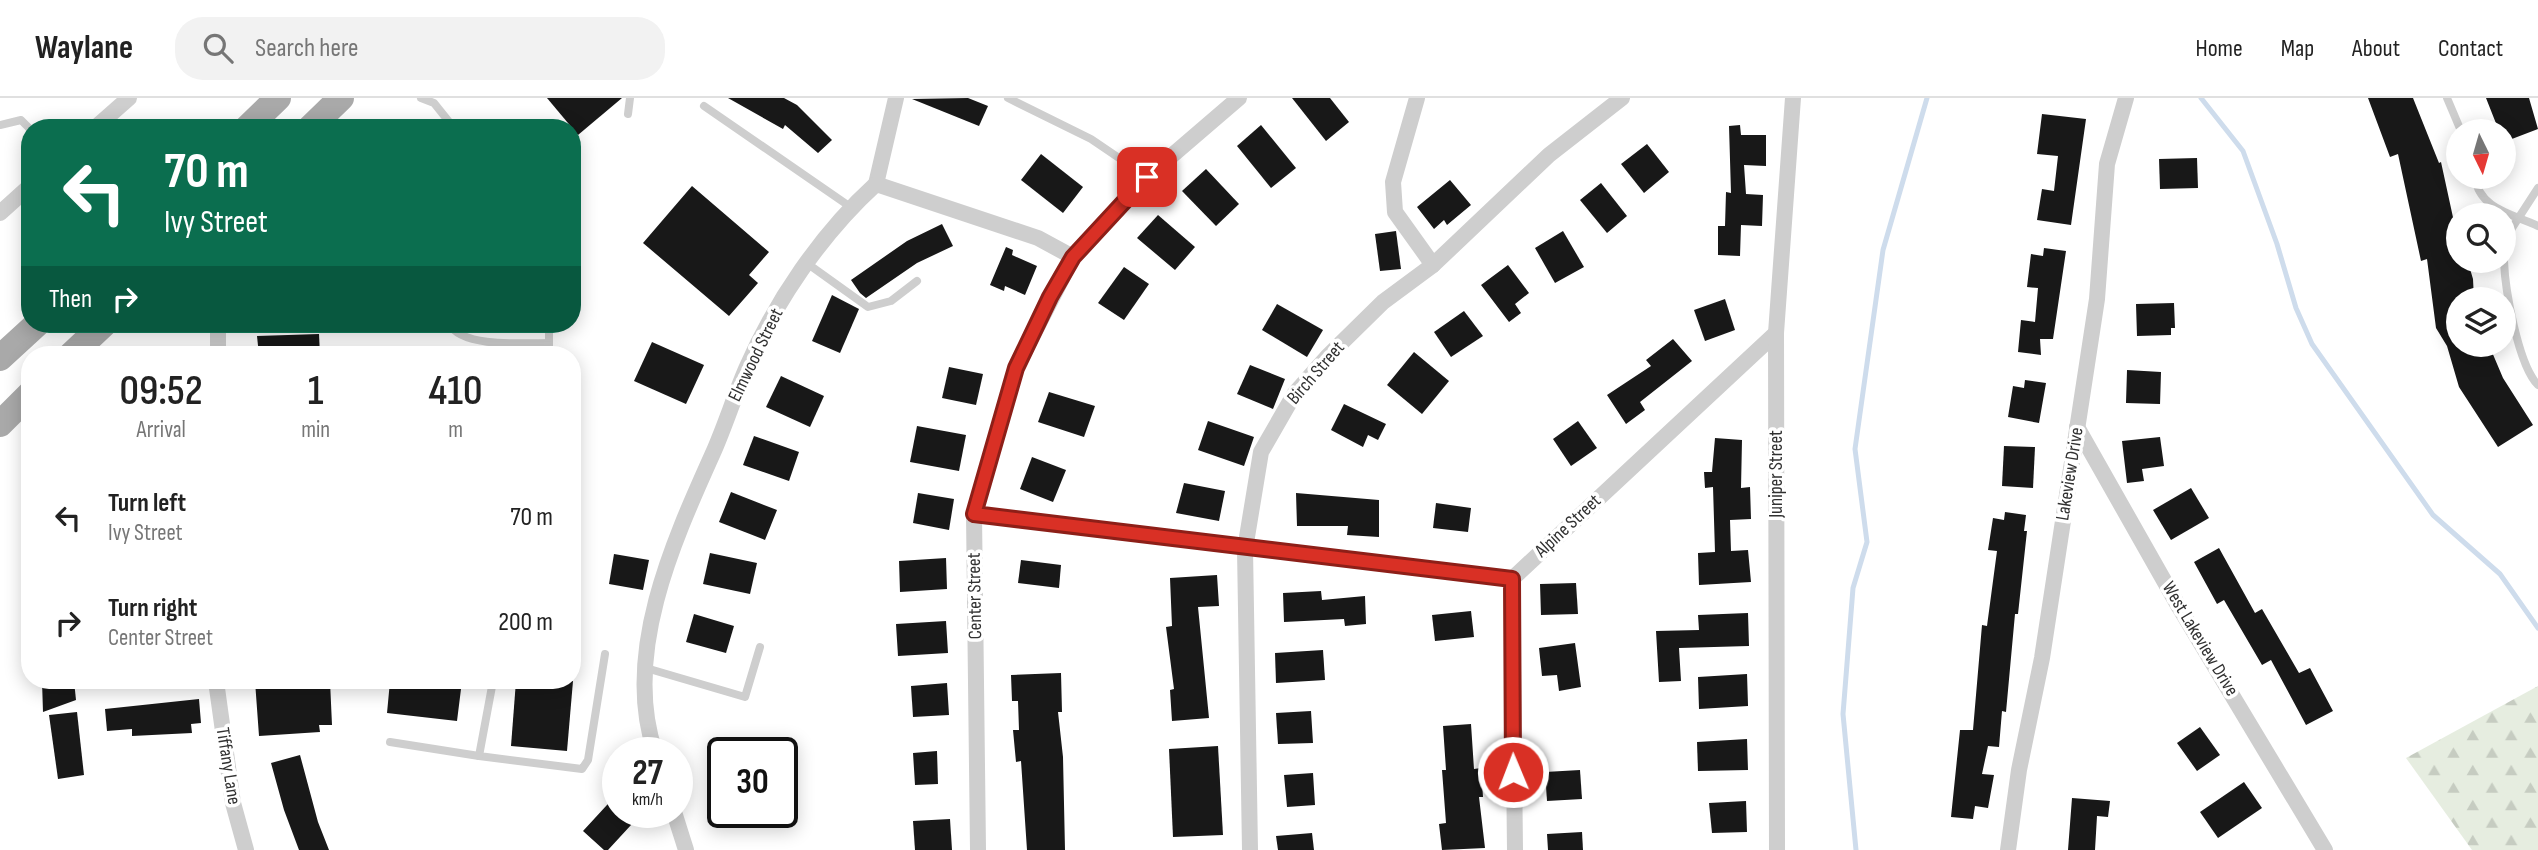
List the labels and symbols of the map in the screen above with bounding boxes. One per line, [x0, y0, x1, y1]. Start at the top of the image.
north arrow [2446, 119, 2516, 189]
pin [1117, 147, 1177, 207]
street label: Elmwood Street [724, 304, 789, 405]
street label: Birch Street [1282, 337, 1350, 409]
street label: Lakeview Drive [2051, 426, 2089, 522]
street label: Juniper Street [1765, 430, 1788, 519]
street label: Alpine Street [1529, 489, 1606, 563]
street label: Center Street [963, 552, 987, 640]
street label: West Lakeview Drive [2157, 578, 2243, 700]
street label: Tiffany Lane [211, 726, 245, 806]
position arrow [1476, 735, 1550, 809]
speed limit sign: 30 [707, 737, 798, 828]

